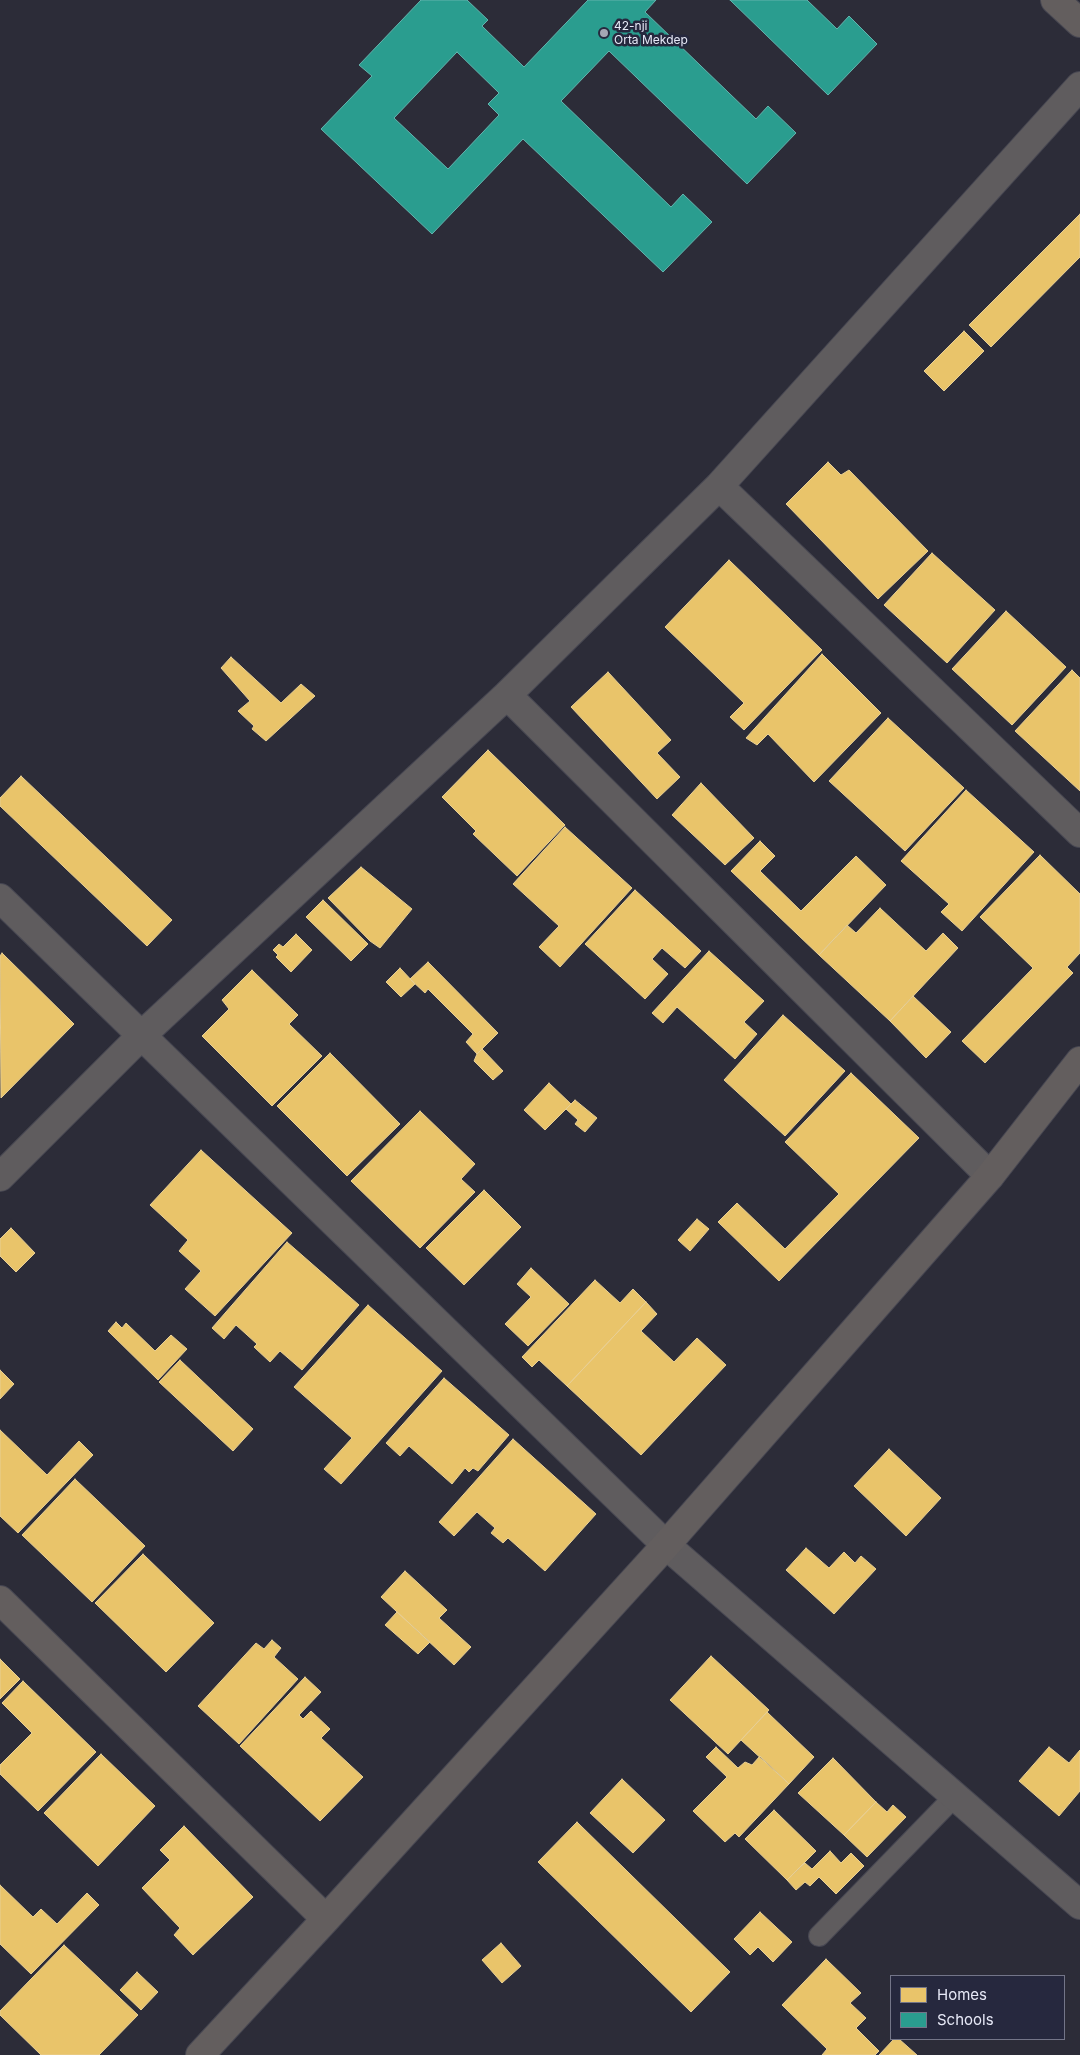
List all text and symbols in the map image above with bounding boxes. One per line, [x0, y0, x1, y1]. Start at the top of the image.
place label: 42-nji Orta Mekdep [614, 19, 688, 47]
marker: 42-nji Orta Mekdep [598, 27, 610, 39]
legend [890, 1975, 1065, 2040]
text: Homes [937, 1985, 987, 2004]
text: Schools [937, 2010, 994, 2029]

